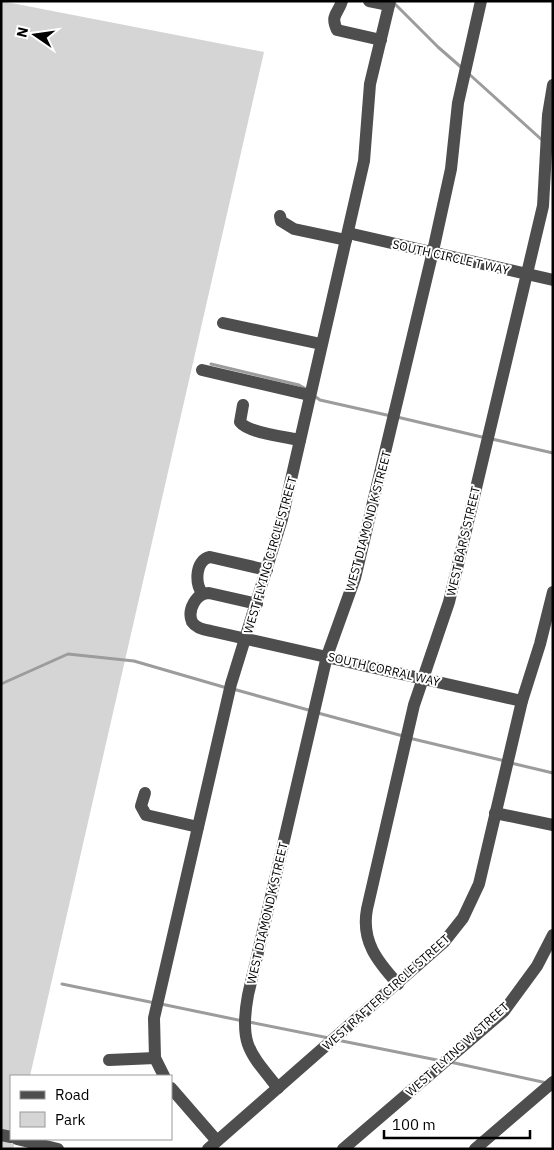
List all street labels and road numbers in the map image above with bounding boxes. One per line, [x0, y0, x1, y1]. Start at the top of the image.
street label: SOUTH CIRCLE T WAY [391, 236, 511, 278]
street label: WEST DIAMOND K STREET [342, 449, 394, 593]
street label: WEST FLYING CIRCLE STREET [240, 475, 300, 635]
street label: WEST BAR S STREET [443, 485, 483, 597]
street label: SOUTH CORRAL WAY [327, 649, 441, 689]
street label: WEST DIAMOND K STREET [243, 841, 291, 985]
street label: WEST RAFTER CIRCLE STREET [319, 931, 453, 1053]
street label: WEST FLYING W STREET [402, 999, 512, 1099]

